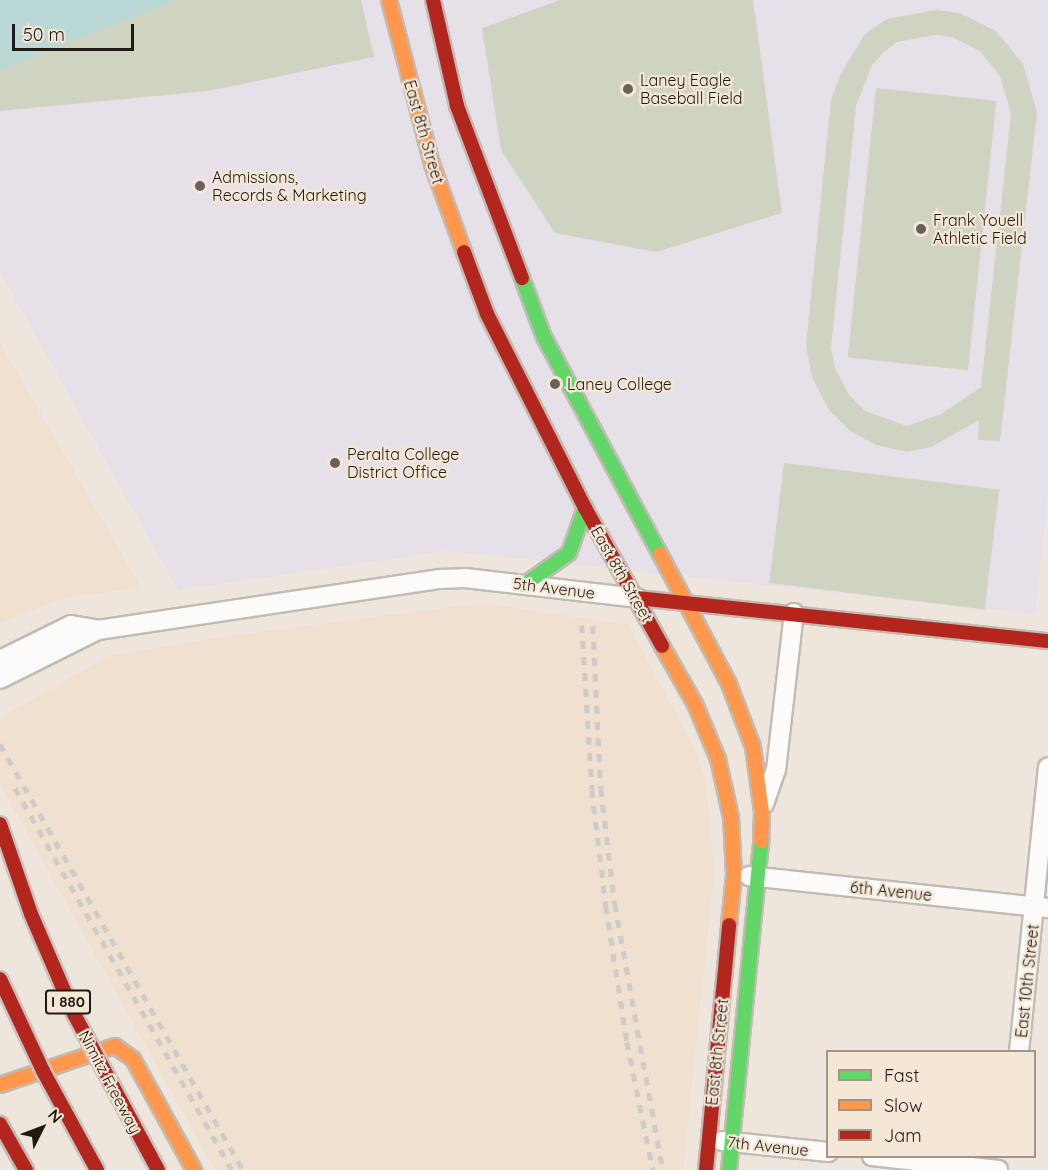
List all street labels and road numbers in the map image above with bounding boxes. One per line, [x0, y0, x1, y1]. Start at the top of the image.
street label: East 8th Street [400, 78, 448, 186]
street label: East 8th Street [587, 523, 657, 625]
street label: 5th Avenue [512, 573, 596, 603]
street label: 6th Avenue [849, 877, 933, 905]
street label: East 10th Street [1011, 923, 1043, 1039]
road number: I 880 [44, 990, 92, 1014]
street label: East 8th Street [702, 998, 732, 1106]
street label: Nimitz Freeway [75, 1027, 145, 1137]
street label: 7th Avenue [726, 1132, 810, 1160]

